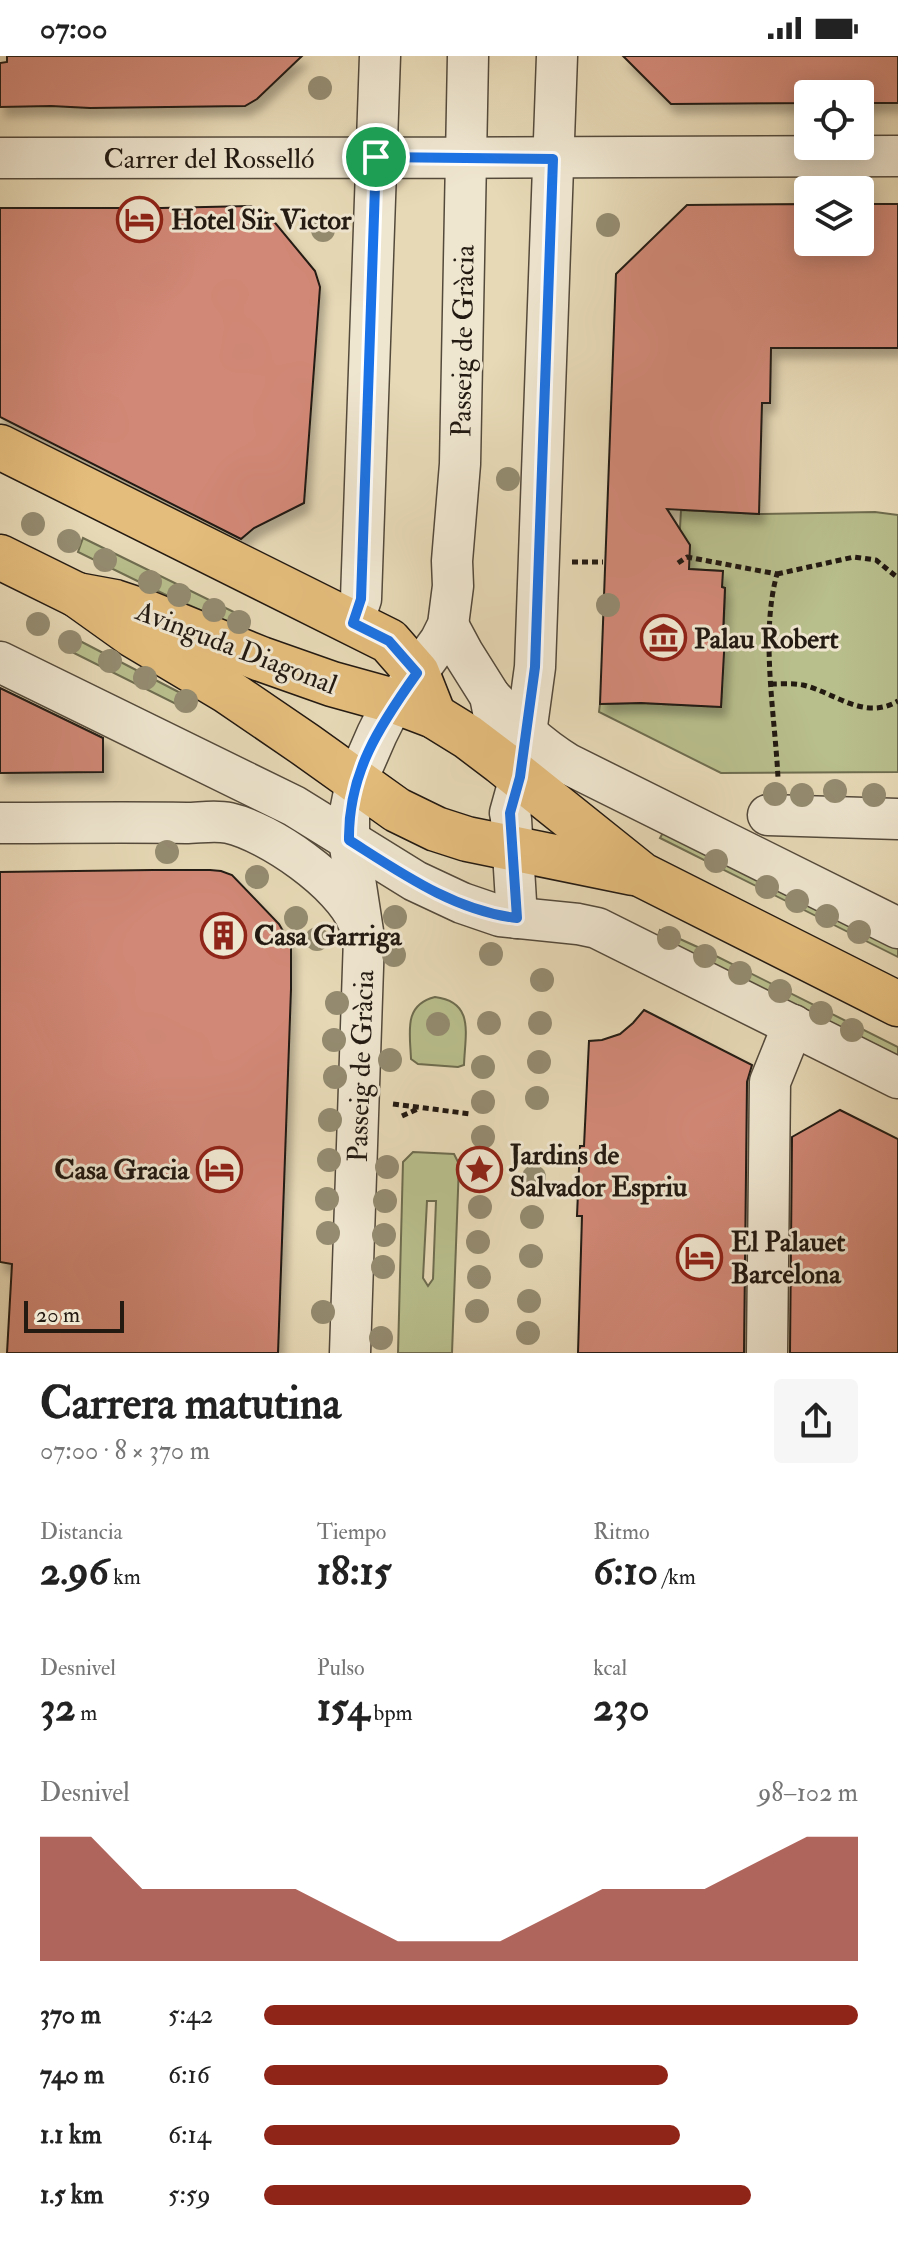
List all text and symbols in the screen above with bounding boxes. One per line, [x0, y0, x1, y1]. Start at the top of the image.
text: 07:00 [40, 10, 107, 47]
map controls [794, 80, 874, 256]
button: locate [794, 80, 874, 160]
pin [342, 123, 410, 191]
icon: arrive [354, 135, 398, 179]
street label: Carrer del Rosselló [103, 142, 315, 177]
button: layers [794, 176, 874, 256]
hotel icon: Hotel Sir Victor [116, 195, 164, 243]
place label: Hotel Sir Victor [171, 203, 352, 238]
street label: Passeig de Gràcia [444, 244, 483, 437]
street label: Avinguda Diagonal [130, 594, 342, 703]
museum icon: Palau Robert [639, 614, 687, 662]
place label: Palau Robert [694, 622, 838, 657]
building icon: Casa Garriga [199, 911, 247, 959]
place label: Casa Garriga [254, 919, 403, 954]
street label: Passeig de Gràcia [341, 969, 382, 1163]
place label: Jardins de Salvador Espriu [508, 1138, 688, 1205]
hotel icon: Casa Gracia [196, 1145, 244, 1193]
place icon: Jardins de Salvador Espriu [455, 1146, 503, 1194]
place label: Casa Gracia [54, 1153, 190, 1188]
place label: El Palauet Barcelona [731, 1225, 845, 1292]
hotel icon: El Palauet Barcelona [676, 1233, 724, 1281]
scale bar [24, 1297, 124, 1333]
text: 20 m [36, 1301, 80, 1329]
text: Carrera matutina [40, 1377, 341, 1432]
button: share [774, 1379, 858, 1463]
text: 07:00 · 8 × 370 m [40, 1435, 210, 1467]
text: Distancia [40, 1518, 123, 1546]
text: Tiempo [317, 1518, 386, 1546]
text: Ritmo [593, 1518, 650, 1546]
text: 2.96 [40, 1546, 109, 1597]
text: 18:15 [317, 1546, 391, 1597]
text: 6:10 [593, 1546, 658, 1597]
text: km [109, 1563, 141, 1591]
text: /km [658, 1563, 696, 1591]
text: Desnivel [40, 1654, 116, 1682]
text: Pulso [317, 1654, 365, 1682]
text: kcal [593, 1654, 627, 1682]
text: 32 [40, 1682, 76, 1733]
text: 154 [317, 1682, 369, 1733]
text: 230 [593, 1682, 649, 1733]
text: m [76, 1699, 97, 1727]
text: bpm [369, 1699, 413, 1727]
text: Desnivel [40, 1777, 130, 1809]
text: 98–102 m [758, 1777, 858, 1809]
text: 370 m [40, 1999, 101, 2031]
text: 5:42 [168, 1999, 213, 2031]
text: 740 m [40, 2059, 104, 2091]
text: 6:16 [168, 2059, 210, 2091]
text: 1.1 km [40, 2119, 102, 2151]
text: 6:14 [168, 2119, 211, 2151]
text: 1.5 km [40, 2179, 103, 2211]
text: 5:59 [168, 2179, 211, 2211]

